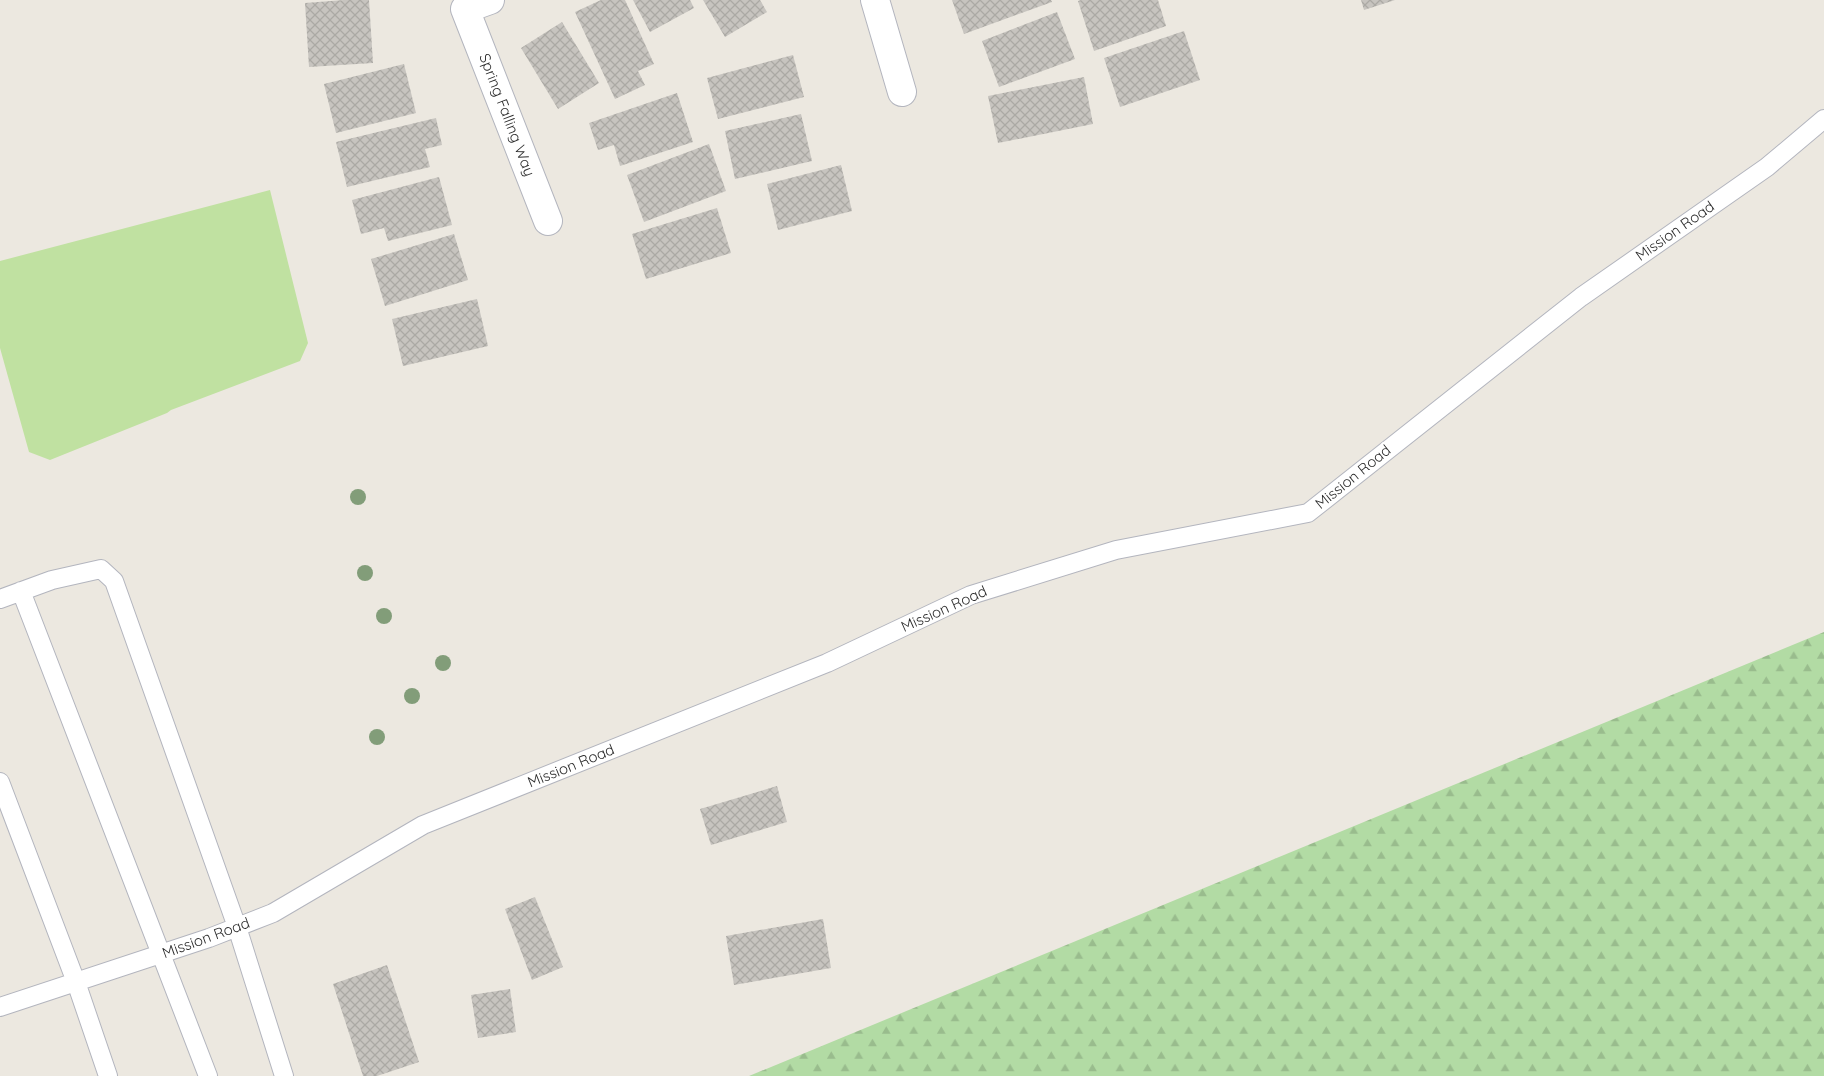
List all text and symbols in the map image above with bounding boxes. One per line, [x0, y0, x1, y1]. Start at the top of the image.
street label: Spring Falling Way [475, 51, 540, 179]
street label: Mission Road [1632, 196, 1718, 265]
street label: Mission Road [1311, 440, 1394, 513]
street label: Mission Road [898, 581, 990, 636]
street label: Mission Road [525, 740, 617, 792]
street label: Mission Road [159, 913, 252, 962]

